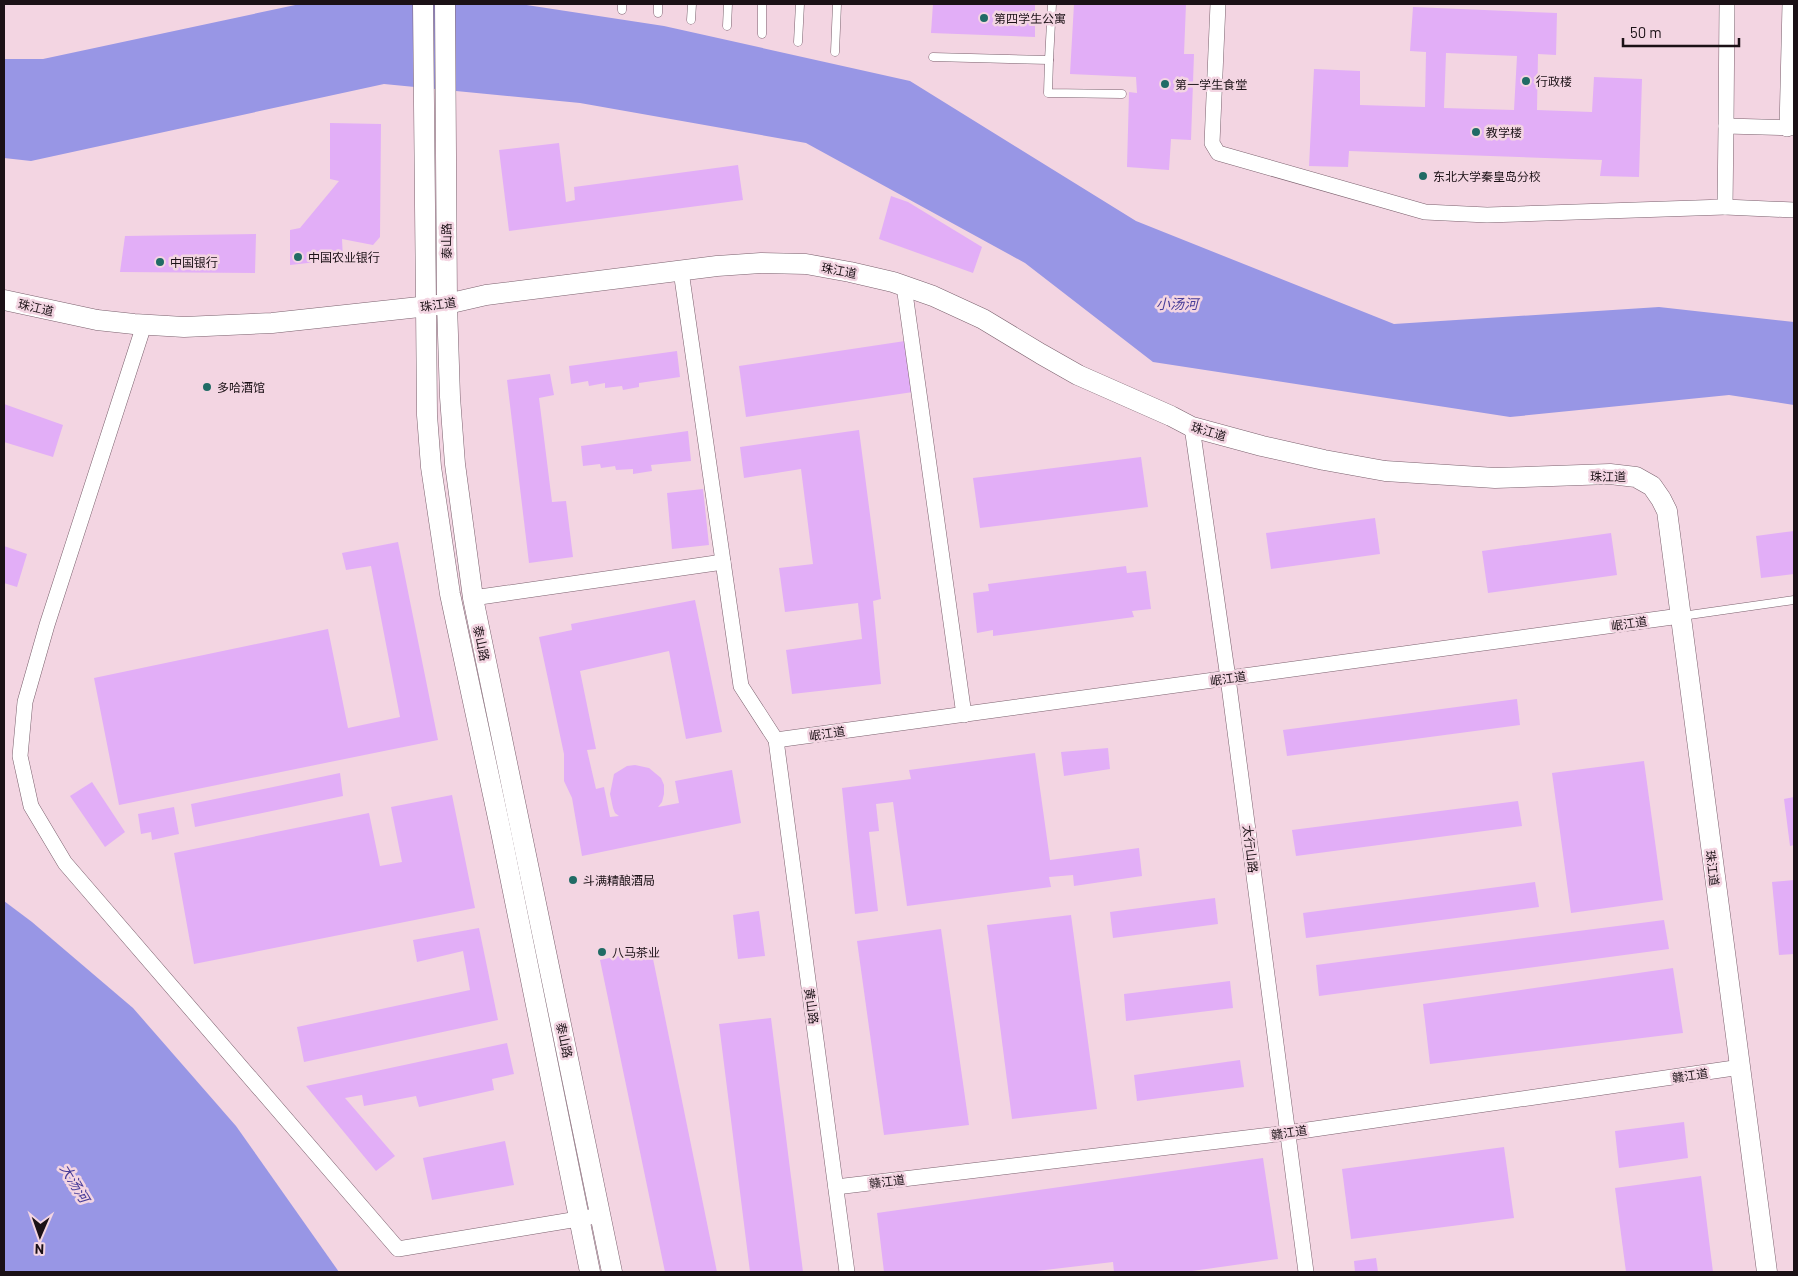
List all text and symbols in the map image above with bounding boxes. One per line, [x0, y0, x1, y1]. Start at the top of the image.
place label: 第四学生公寓 [994, 11, 1066, 25]
marker: 第四学生公寓 [978, 12, 990, 24]
scale bar [1623, 15, 1739, 47]
text: 50 m [1630, 23, 1662, 41]
place label: 行政楼 [1536, 74, 1572, 88]
marker: 行政楼 [1520, 75, 1532, 87]
place label: 第一学生食堂 [1175, 77, 1247, 91]
marker: 第一学生食堂 [1159, 78, 1171, 90]
place label: 教学楼 [1486, 125, 1522, 139]
marker: 教学楼 [1470, 126, 1482, 138]
place label: 东北大学秦皇岛分校 [1433, 169, 1541, 183]
marker: 东北大学秦皇岛分校 [1417, 170, 1429, 182]
street label: 泰山路 [439, 223, 453, 259]
place label: 中国农业银行 [308, 250, 380, 264]
marker: 中国农业银行 [292, 251, 304, 263]
place label: 中国银行 [170, 255, 218, 269]
marker: 中国银行 [154, 256, 166, 268]
street label: 珠江道 [820, 260, 858, 280]
street label: 珠江道 [419, 295, 457, 313]
water label: 小汤河 [1156, 295, 1201, 312]
street label: 珠江道 [17, 296, 55, 318]
place label: 多哈酒馆 [217, 380, 265, 394]
marker: 多哈酒馆 [201, 381, 213, 393]
street label: 珠江道 [1190, 419, 1228, 443]
street label: 珠江道 [1590, 469, 1626, 483]
street label: 岷江道 [1610, 614, 1648, 632]
street label: 泰山路 [471, 624, 493, 662]
street label: 岷江道 [1209, 669, 1247, 687]
street label: 岷江道 [808, 724, 846, 742]
street label: 太行山路 [1241, 824, 1261, 874]
street label: 珠江道 [1704, 849, 1722, 887]
place label: 斗满精酿酒局 [583, 873, 655, 887]
marker: 斗满精酿酒局 [567, 874, 579, 886]
place label: 八马茶业 [612, 945, 660, 959]
marker: 八马茶业 [596, 946, 608, 958]
street label: 黄山路 [803, 987, 821, 1025]
street label: 泰山路 [554, 1021, 576, 1059]
street label: 赣江道 [1671, 1066, 1709, 1084]
street label: 赣江道 [1270, 1123, 1308, 1141]
water label: 大汤河 [57, 1161, 95, 1208]
street label: 赣江道 [868, 1172, 906, 1190]
north arrow [15, 1211, 65, 1261]
text: N [35, 1241, 44, 1258]

